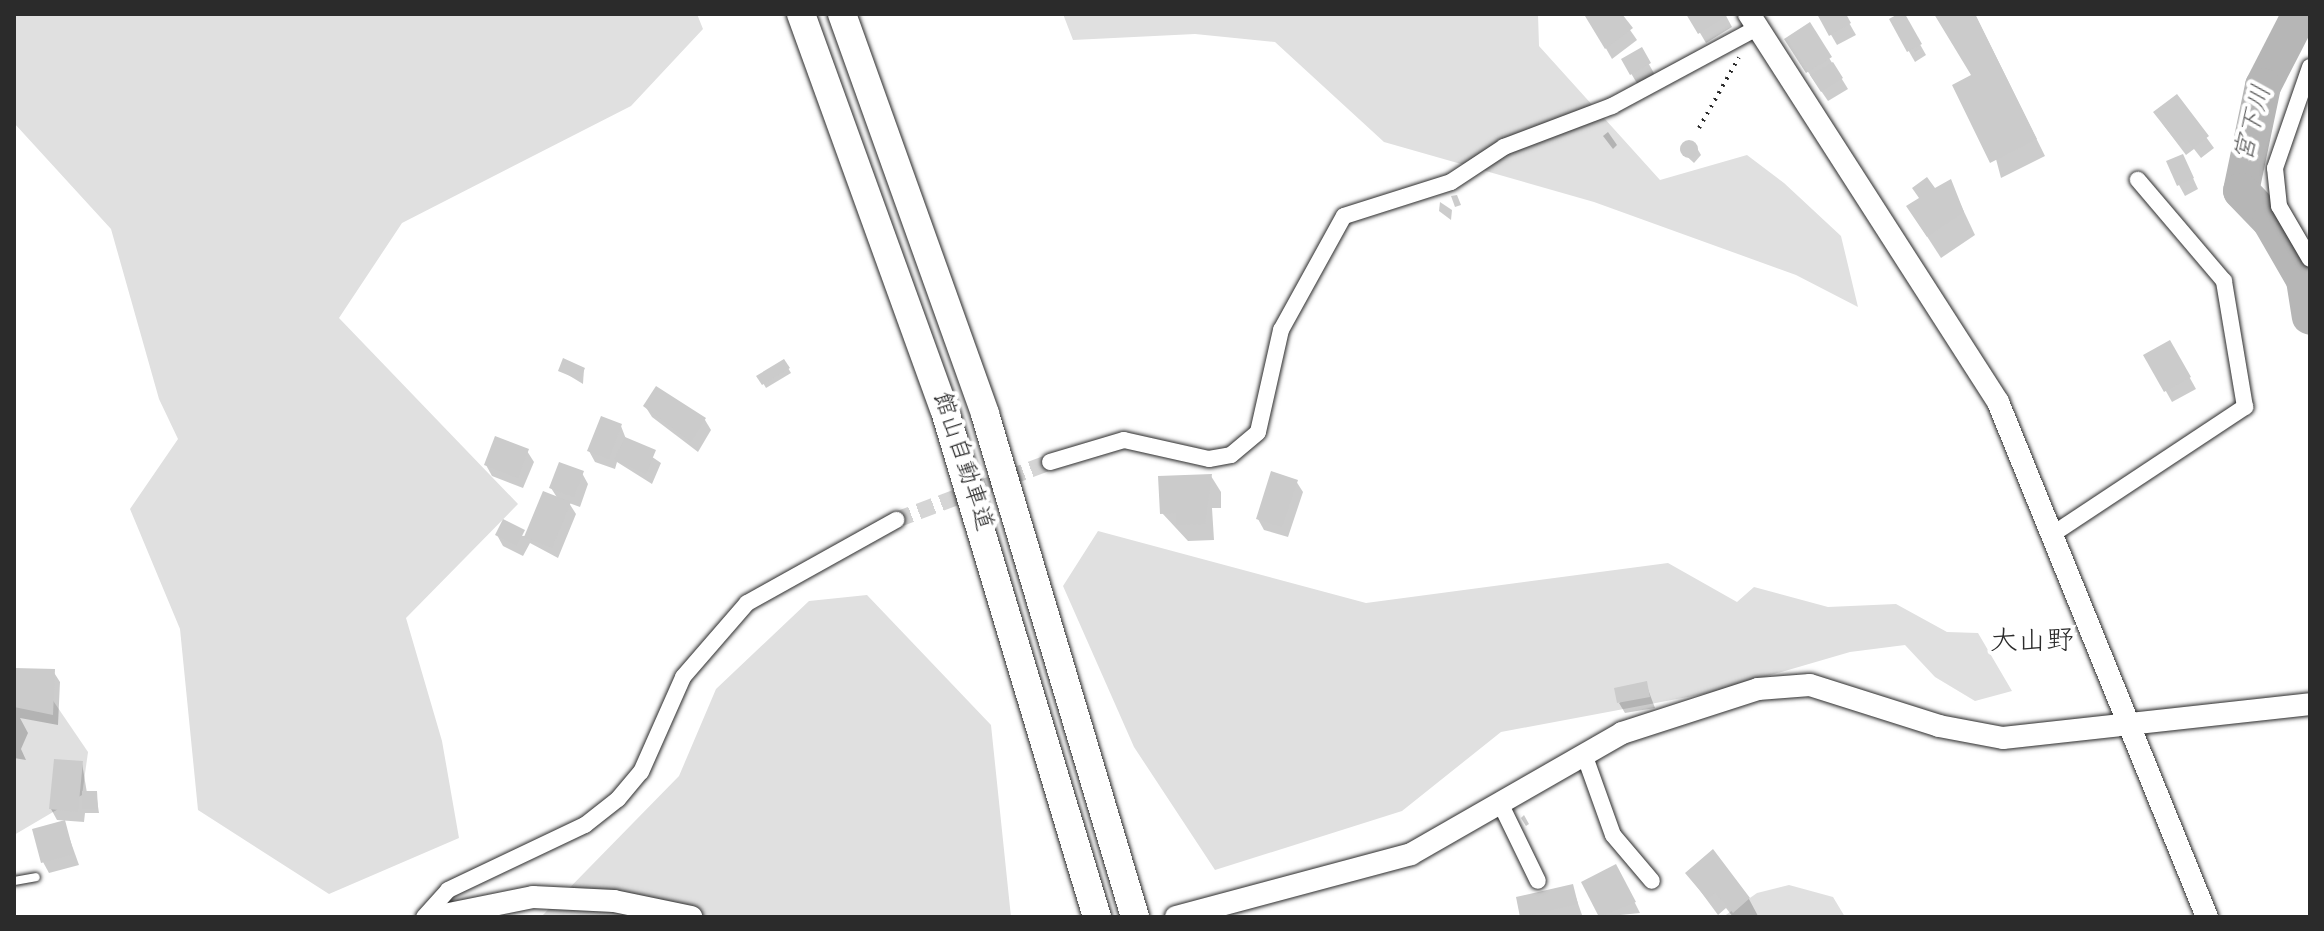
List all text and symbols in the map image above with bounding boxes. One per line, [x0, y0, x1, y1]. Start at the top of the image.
water label: 宮下川 [2230, 82, 2280, 166]
street label: 館山自動車道 [925, 389, 997, 535]
district label: 大山野 [1990, 627, 2074, 661]

